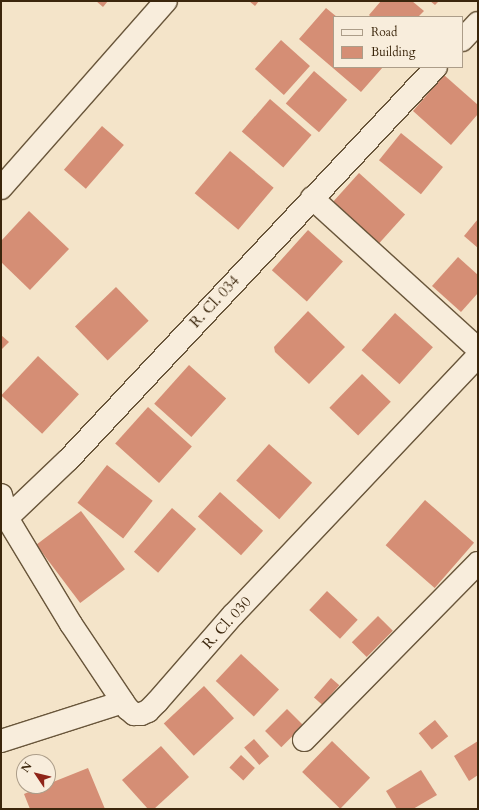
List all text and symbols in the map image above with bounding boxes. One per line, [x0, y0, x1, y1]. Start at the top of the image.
legend [333, 16, 463, 68]
text: Road [371, 24, 397, 40]
text: Building [371, 44, 415, 60]
street label: R. Cl. 034 [186, 272, 244, 332]
street label: R. Cl. 030 [199, 593, 255, 653]
north arrow [16, 754, 56, 794]
text: N [18, 759, 35, 776]

